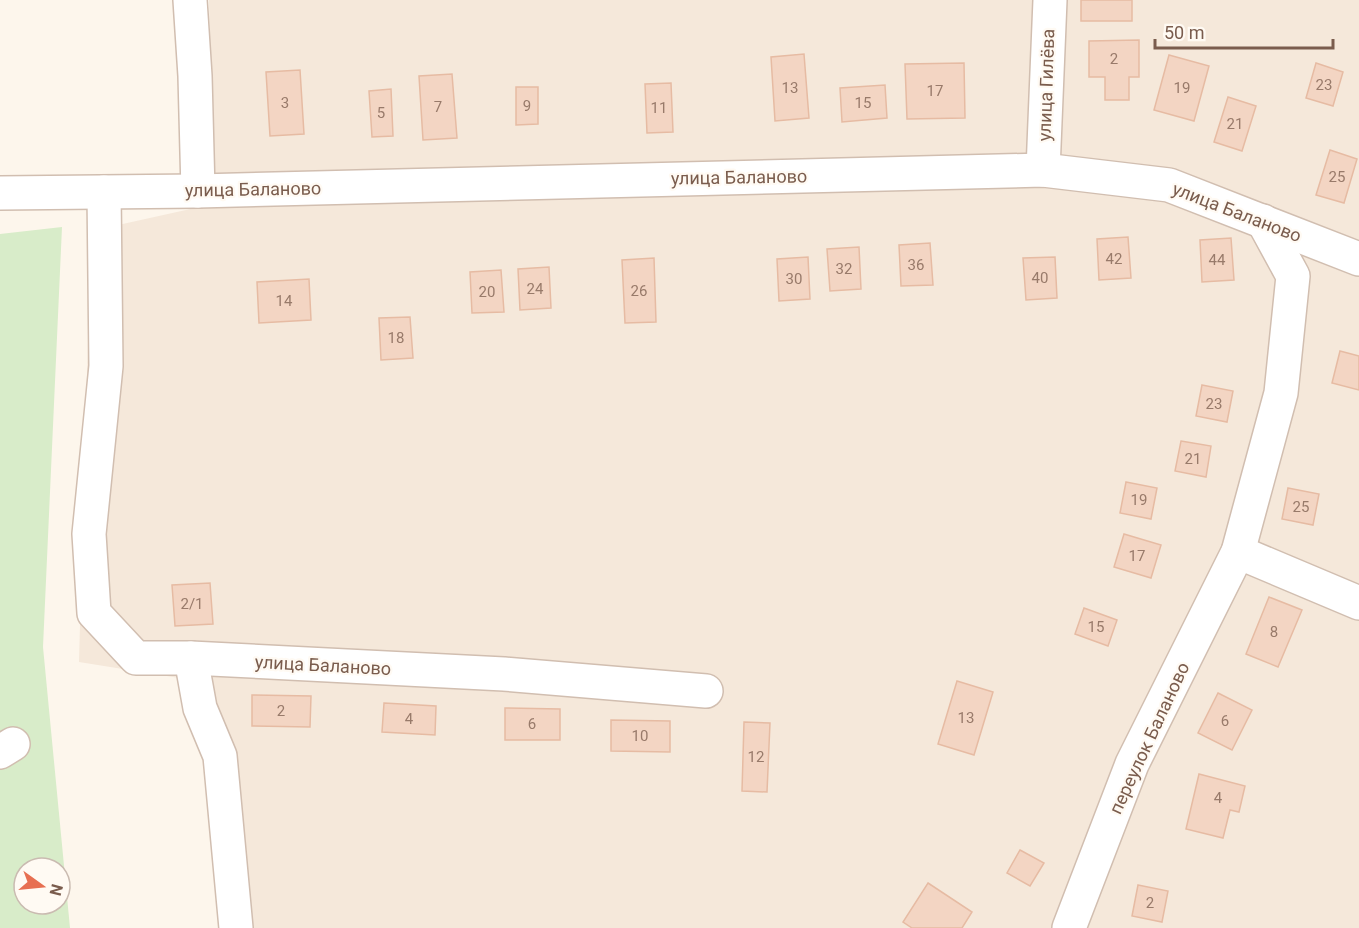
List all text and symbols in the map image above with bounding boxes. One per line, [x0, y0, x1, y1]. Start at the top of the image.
scale bar [1155, 12, 1334, 50]
text: 50 m [1164, 22, 1204, 43]
street label: улица Гилёва [1034, 28, 1058, 142]
house number: 2 [1110, 50, 1118, 68]
house number: 23 [1316, 76, 1332, 94]
house number: 13 [782, 79, 798, 97]
house number: 19 [1174, 79, 1190, 97]
house number: 17 [927, 82, 943, 100]
house number: 3 [281, 94, 289, 112]
house number: 15 [855, 94, 871, 112]
house number: 9 [523, 97, 531, 115]
house number: 7 [434, 98, 442, 116]
house number: 11 [651, 99, 667, 117]
house number: 5 [377, 104, 385, 122]
house number: 21 [1227, 115, 1243, 133]
street label: улица Баланово [671, 165, 807, 189]
house number: 25 [1329, 168, 1345, 186]
street label: улица Баланово [185, 177, 321, 201]
street label: улица Баланово [1170, 178, 1304, 246]
house number: 42 [1106, 250, 1122, 268]
house number: 44 [1209, 251, 1226, 269]
house number: 36 [908, 256, 924, 274]
house number: 32 [836, 260, 852, 278]
house number: 40 [1032, 269, 1048, 287]
house number: 30 [786, 270, 802, 288]
house number: 24 [527, 280, 544, 298]
house number: 26 [631, 282, 647, 300]
house number: 20 [479, 283, 495, 301]
house number: 14 [276, 292, 293, 310]
house number: 18 [388, 329, 404, 347]
house number: 23 [1206, 395, 1222, 413]
house number: 21 [1185, 450, 1201, 468]
house number: 19 [1131, 491, 1147, 509]
house number: 25 [1293, 498, 1309, 516]
house number: 17 [1129, 547, 1145, 565]
house number: 2/1 [180, 595, 204, 613]
house number: 15 [1088, 618, 1104, 636]
house number: 8 [1270, 623, 1278, 641]
street label: улица Баланово [254, 651, 392, 679]
street label: переулок Баланово [1105, 659, 1193, 817]
house number: 2 [277, 702, 285, 720]
house number: 13 [958, 709, 974, 727]
house number: 4 [405, 710, 414, 728]
house number: 6 [1221, 712, 1229, 730]
house number: 6 [528, 715, 536, 733]
house number: 10 [632, 727, 648, 745]
house number: 12 [748, 748, 764, 766]
house number: 4 [1214, 789, 1223, 807]
north arrow [12, 856, 72, 916]
text: N [45, 882, 67, 898]
house number: 2 [1146, 894, 1154, 912]

